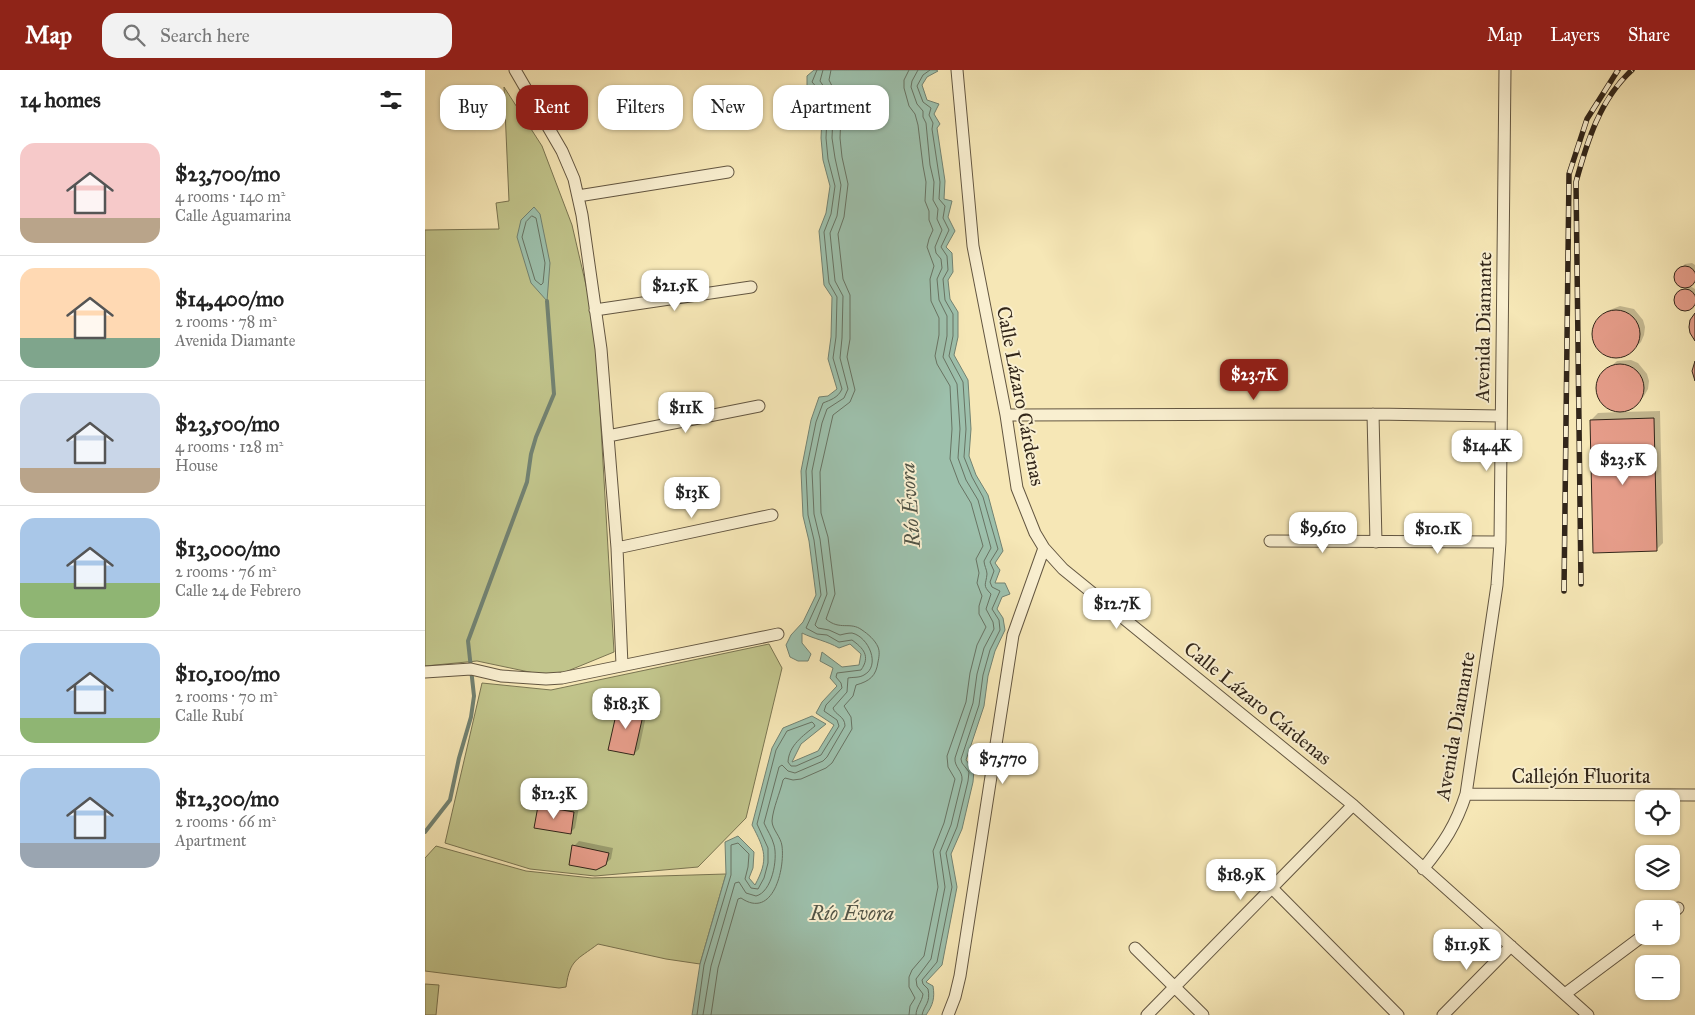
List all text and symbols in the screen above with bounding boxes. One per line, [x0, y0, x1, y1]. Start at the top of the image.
search box [102, 13, 452, 58]
text: Map [25, 20, 72, 50]
icon: search [120, 21, 148, 49]
text: Search here [160, 24, 250, 47]
text: Map [1487, 24, 1522, 46]
text: Layers [1550, 24, 1600, 46]
text: Share [1628, 24, 1670, 46]
chip: Buy [440, 85, 506, 130]
chip: Rent [516, 85, 588, 130]
chip: Filters [598, 85, 683, 130]
chip: New [693, 85, 763, 130]
chip: Apartment [773, 85, 889, 130]
icon: filters [377, 86, 405, 114]
text: 14 homes [20, 87, 101, 113]
text: $23,700/mo [175, 161, 280, 187]
icon: home [60, 163, 120, 223]
text: 4 rooms · 140 m² [175, 187, 285, 206]
text: Calle Aguamarina [175, 206, 291, 225]
street label: Avenida Diamante [1470, 252, 1496, 403]
pin: $21.5K [634, 270, 716, 312]
text: $21.5K [652, 276, 698, 295]
text: $14,400/mo [175, 286, 284, 312]
icon: home [60, 288, 120, 348]
street label: Calle Lázaro Cárdenas [992, 304, 1050, 488]
text: 2 rooms · 78 m² [175, 312, 277, 331]
text: Avenida Diamante [175, 331, 295, 350]
pin: $23.7K [1213, 358, 1295, 401]
text: $23.7K [1231, 365, 1277, 384]
pin: $11K [656, 392, 716, 434]
text: $11K [669, 398, 703, 417]
text: $23,500/mo [175, 411, 280, 437]
icon: home [60, 413, 120, 473]
pin: $14.4K [1446, 430, 1528, 472]
text: $14.4K [1463, 436, 1511, 455]
text: 4 rooms · 128 m² [175, 437, 284, 456]
pin: $23.5K [1582, 444, 1664, 486]
text: $23.5K [1600, 450, 1646, 469]
text: House [175, 456, 218, 475]
water label: Río Évora [893, 462, 926, 549]
pin: $13K [662, 476, 722, 519]
text: $13K [675, 483, 709, 502]
pin: $9,610 [1282, 512, 1364, 554]
pin: $10.1K [1397, 512, 1479, 555]
text: $9,610 [1300, 518, 1346, 537]
text: $10.1K [1415, 519, 1461, 538]
text: $13,000/mo [175, 536, 280, 562]
icon: home [60, 538, 120, 598]
text: 2 rooms · 76 m² [175, 562, 276, 581]
text: Calle 24 de Febrero [175, 581, 301, 600]
pin: $12.7K [1076, 588, 1158, 630]
text: $12.7K [1094, 594, 1140, 613]
street label: Calle Lázaro Cárdenas [1179, 636, 1337, 770]
street label: Avenida Diamante [1430, 650, 1480, 803]
text: $10,100/mo [175, 661, 280, 687]
icon: home [60, 663, 120, 723]
text: 2 rooms · 70 m² [175, 687, 278, 706]
pin: $18.3K [585, 688, 667, 730]
text: $18.3K [603, 694, 649, 713]
text: Calle Rubí [175, 706, 243, 725]
pin: $7,770 [962, 742, 1044, 785]
text: $7,770 [979, 749, 1027, 768]
street label: Callejón Fluorita [1511, 764, 1651, 788]
pin: $12.3K [513, 778, 595, 820]
text: $12.3K [531, 784, 577, 803]
text: $12,300/mo [175, 786, 279, 812]
icon: home [60, 788, 120, 848]
map controls [1635, 790, 1680, 1000]
button: locate [1635, 790, 1680, 835]
text: 2 rooms · 66 m² [175, 812, 276, 831]
text: Apartment [175, 831, 247, 850]
button: layers [1635, 845, 1680, 890]
pin: $18.9K [1200, 858, 1282, 901]
text: $18.9K [1217, 865, 1265, 884]
water label: Río Évora [809, 899, 894, 926]
button: + [1635, 900, 1680, 945]
pin: $11.9K [1426, 928, 1508, 971]
text: $11.9K [1444, 935, 1490, 954]
button: − [1635, 955, 1680, 1000]

